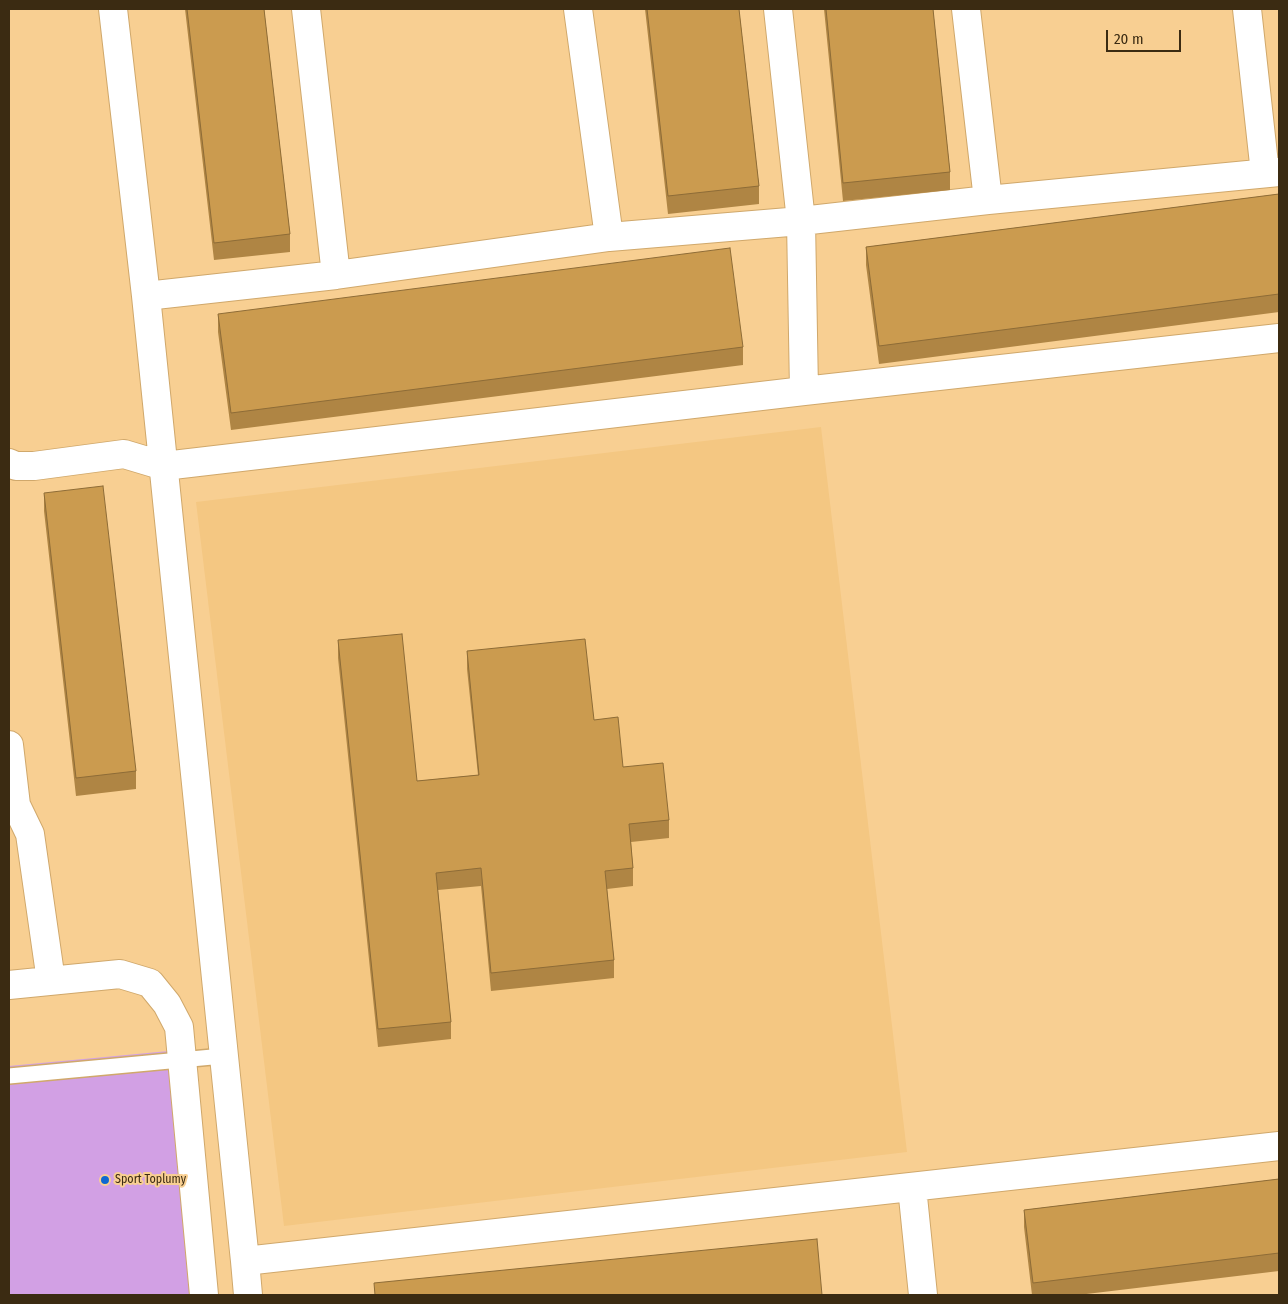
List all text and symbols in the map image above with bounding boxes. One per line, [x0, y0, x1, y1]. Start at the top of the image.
scale bar [1108, 20, 1183, 52]
text: 20 m [1114, 30, 1144, 48]
place label: Sport Toplumy [115, 1173, 186, 1187]
marker: Sport Toplumy [99, 1174, 111, 1186]

